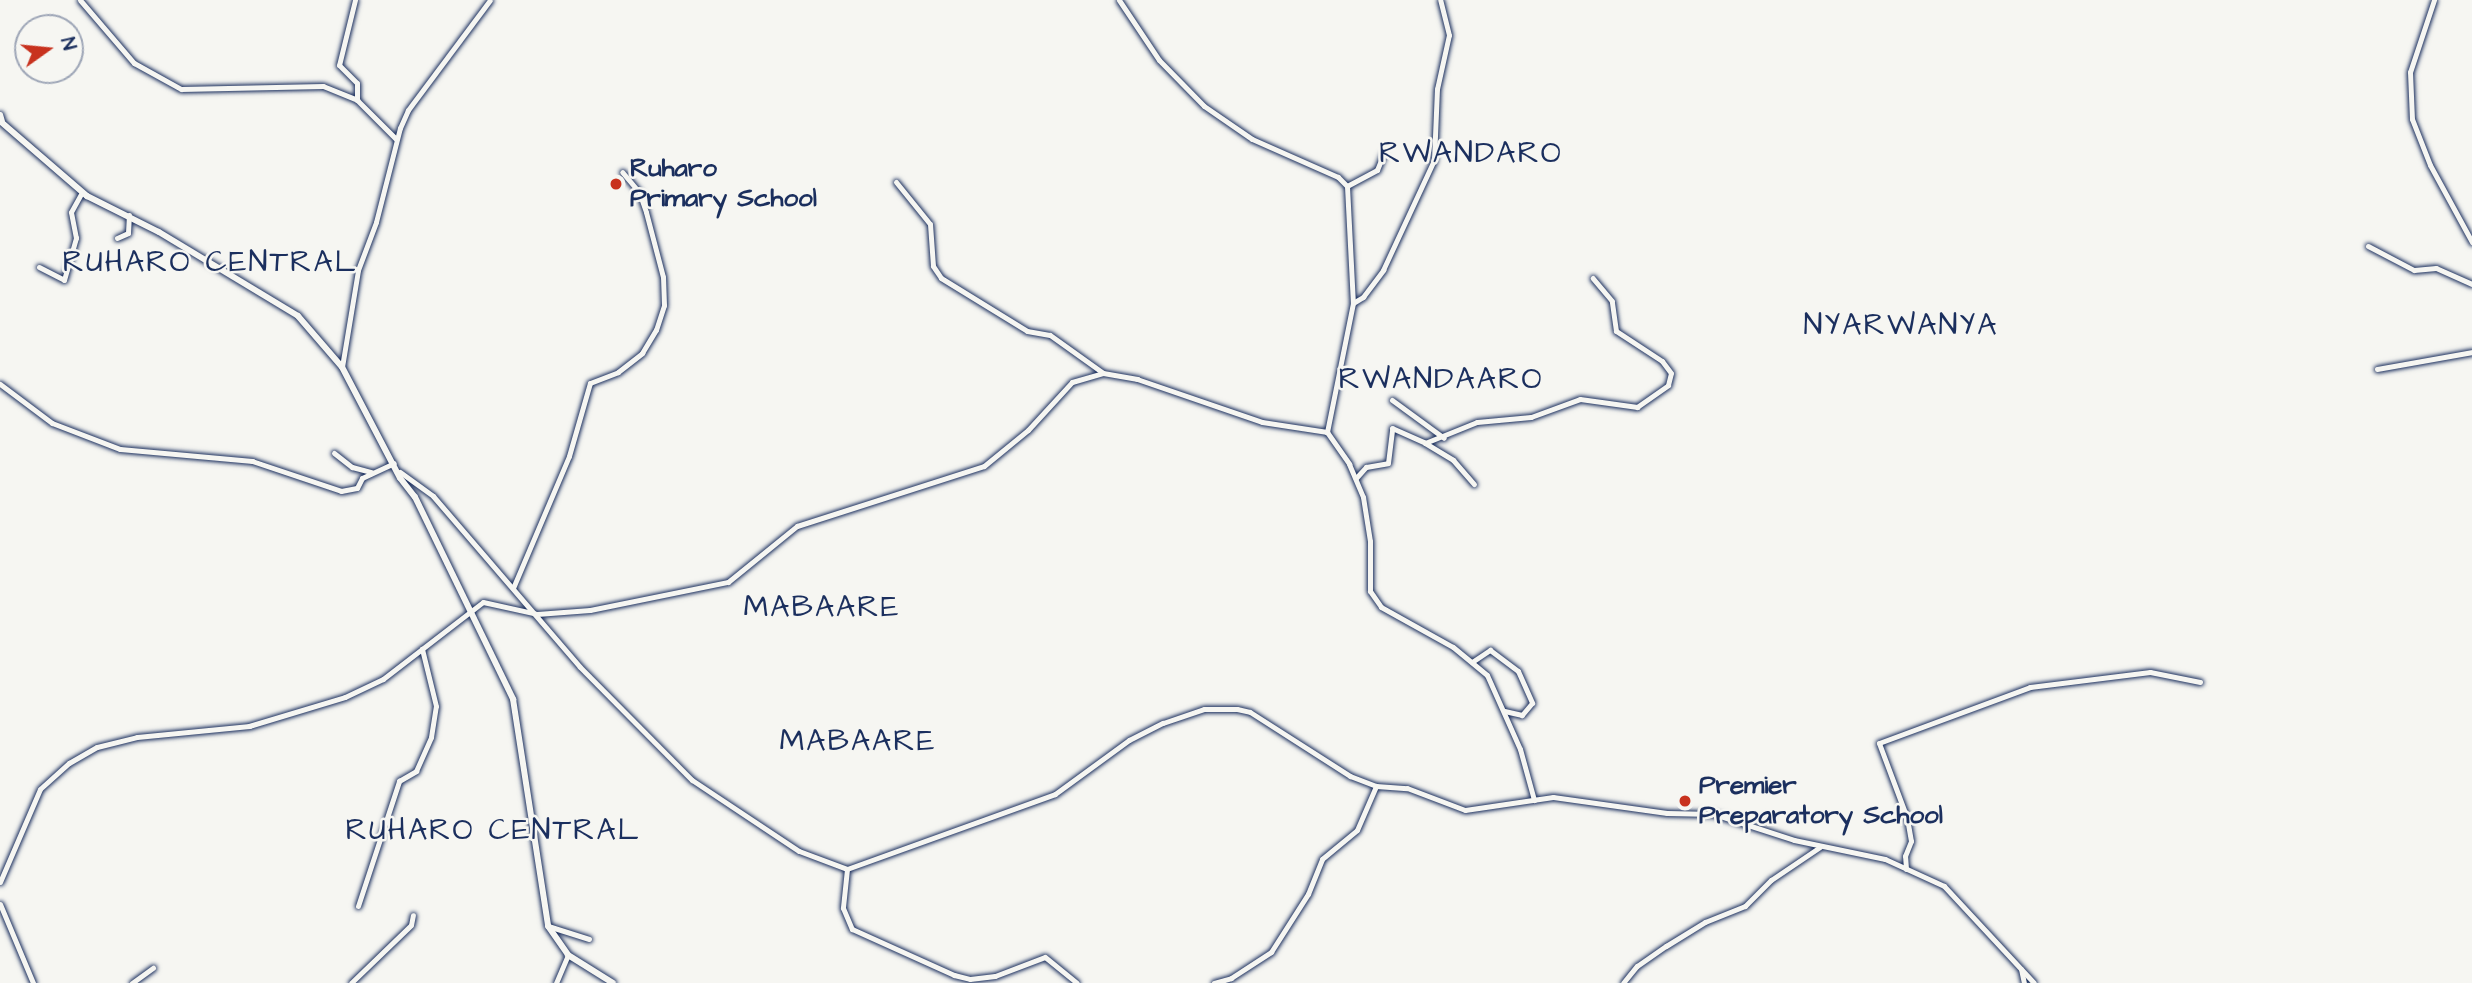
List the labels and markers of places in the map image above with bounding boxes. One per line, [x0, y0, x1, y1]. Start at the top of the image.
place label: Ruharo Primary School [630, 153, 817, 214]
marker: Ruharo Primary School [608, 176, 624, 192]
place label: Premier Preparatory School [1699, 770, 1943, 832]
marker: Premier Preparatory School [1677, 793, 1693, 809]

